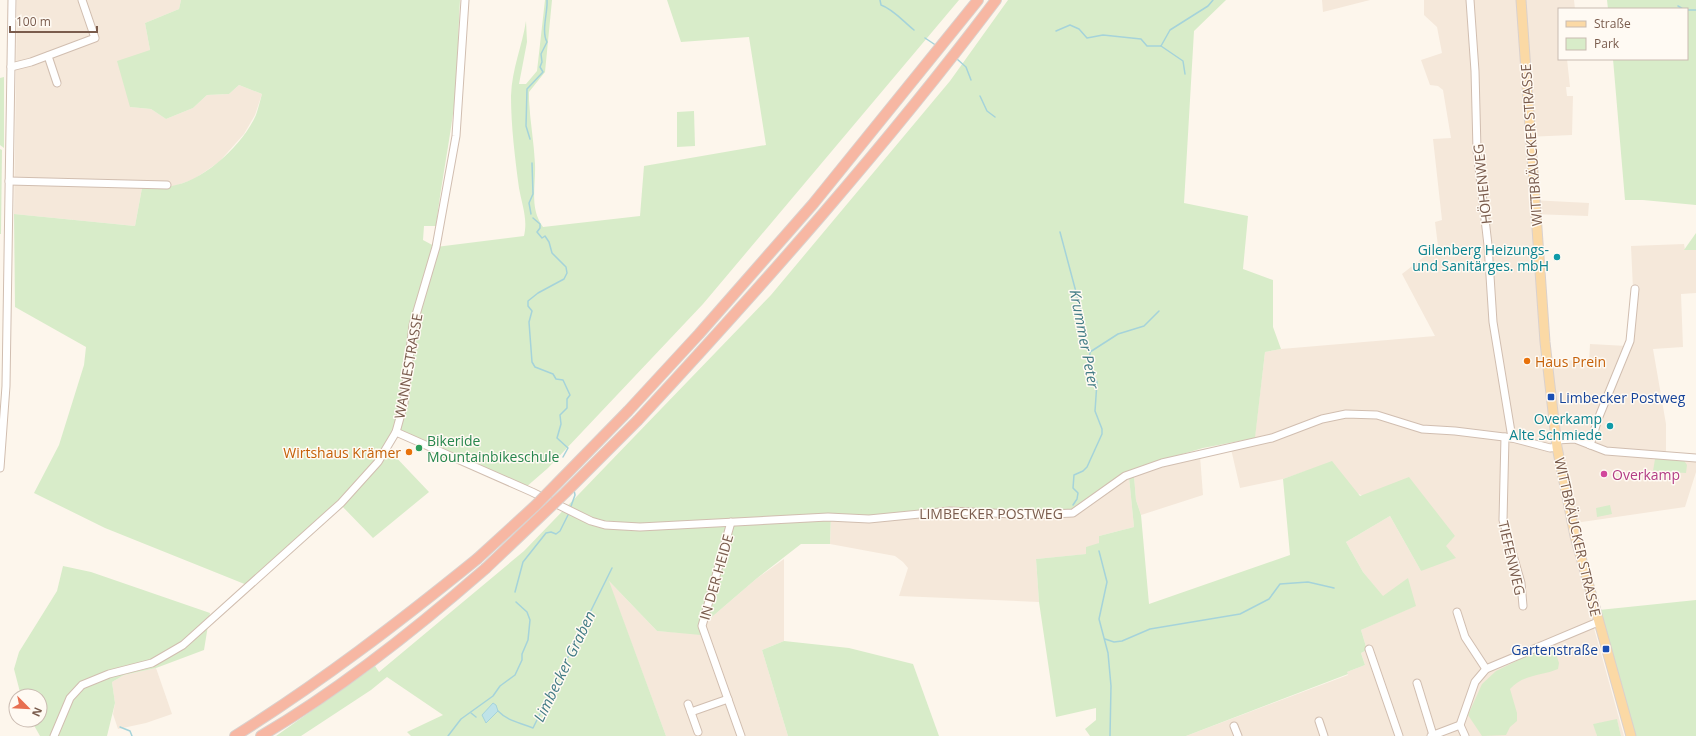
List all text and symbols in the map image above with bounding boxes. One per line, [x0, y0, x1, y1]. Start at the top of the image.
scale bar [10, 8, 97, 34]
legend [1558, 8, 1688, 60]
text: 100 m [16, 13, 51, 30]
text: Straße [1594, 15, 1631, 32]
text: Park [1594, 35, 1620, 52]
street label: WITTBRÄUCKER STRASSE [1516, 63, 1546, 227]
street label: HÖHENWEG [1468, 143, 1496, 225]
place label: Gilenberg Heizungs- und Sanitärges. mbH [1412, 240, 1549, 275]
marker: Gilenberg Heizungs- und Sanitärges. mbH [1552, 252, 1562, 262]
water label: Krummer Peter [1066, 288, 1105, 391]
street label: WANNESTRASSE [389, 312, 427, 420]
place label: Haus Prein [1535, 352, 1606, 371]
marker: Haus Prein [1522, 356, 1532, 366]
place label: Limbecker Postweg [1559, 388, 1686, 407]
marker: Limbecker Postweg [1546, 392, 1556, 402]
place label: Overkamp Alte Schmiede [1509, 409, 1602, 444]
marker: Overkamp Alte Schmiede [1605, 421, 1615, 431]
place label: Bikeride Mountainbikeschule [427, 431, 559, 466]
place label: Wirtshaus Krämer [283, 443, 401, 462]
marker: Bikeride Mountainbikeschule [414, 443, 424, 453]
marker: Wirtshaus Krämer [404, 447, 414, 457]
street label: WITTBRÄUCKER STRASSE [1550, 456, 1606, 618]
place label: Overkamp [1612, 465, 1680, 484]
marker: Overkamp [1599, 469, 1609, 479]
street label: LIMBECKER POSTWEG [919, 504, 1063, 523]
street label: TIEFENWEG [1494, 519, 1530, 597]
street label: IN DER HEIDE [695, 532, 737, 622]
water label: Limbecker Graben [528, 607, 600, 725]
place label: Gartenstraße [1511, 640, 1598, 659]
marker: Gartenstraße [1601, 644, 1611, 654]
north arrow [8, 688, 48, 728]
text: N [29, 705, 46, 719]

